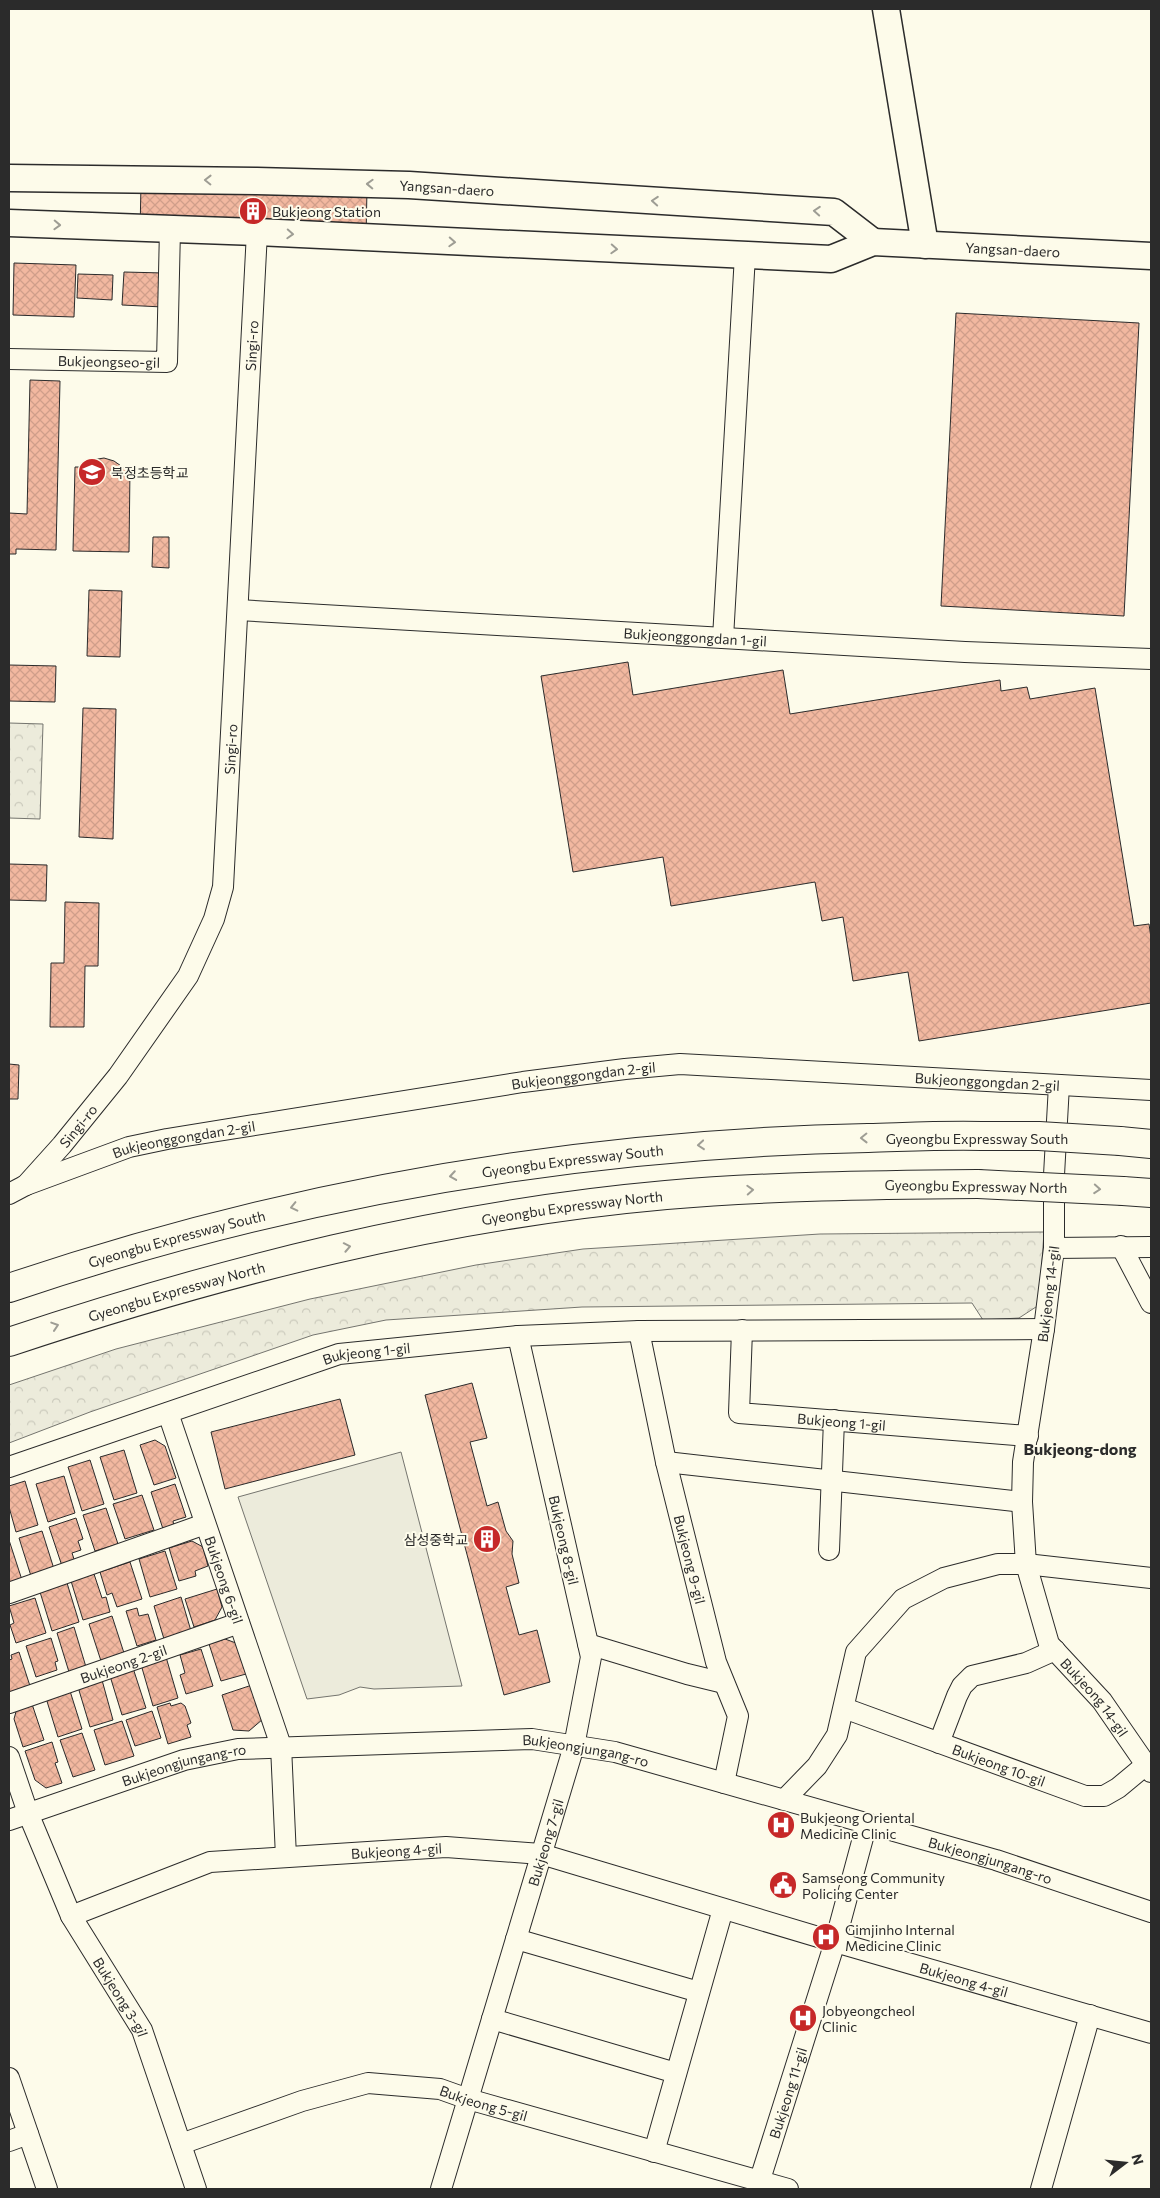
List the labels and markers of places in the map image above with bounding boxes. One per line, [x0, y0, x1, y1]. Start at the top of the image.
building icon: Bukjeong Station [238, 196, 268, 226]
place label: Bukjeong Station [272, 203, 381, 220]
school or university icon: 북정초등학교 [77, 457, 107, 487]
place label: 북정초등학교 [111, 464, 188, 481]
building icon: 삼성중학교 [472, 1524, 502, 1554]
place label: 삼성중학교 [404, 1531, 468, 1548]
place label: Bukjeong Oriental Medicine Clinic [800, 1809, 915, 1842]
hospital icon: Bukjeong Oriental Medicine Clinic [766, 1810, 796, 1840]
place label: Samseong Community Policing Center [802, 1869, 945, 1902]
public building icon: Samseong Community Policing Center [768, 1870, 798, 1900]
place label: Gimjinho Internal Medicine Clinic [845, 1921, 955, 1954]
hospital icon: Gimjinho Internal Medicine Clinic [811, 1922, 841, 1952]
place label: Jobyeongcheol Clinic [822, 2002, 915, 2035]
hospital icon: Jobyeongcheol Clinic [788, 2003, 818, 2033]

